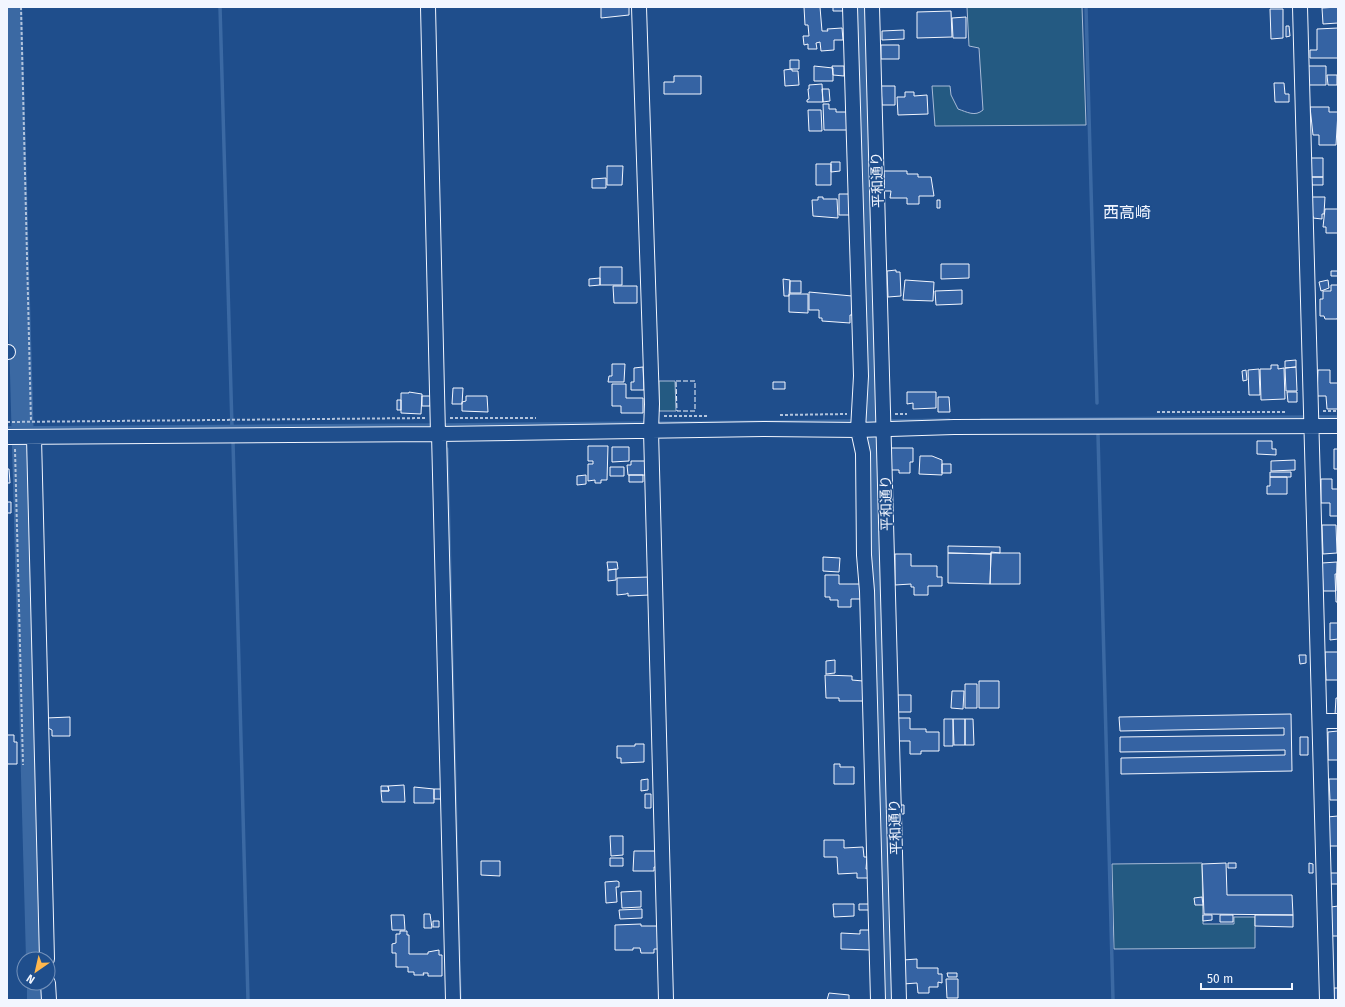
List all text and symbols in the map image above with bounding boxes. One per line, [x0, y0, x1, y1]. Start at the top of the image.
street label: 平和通り [868, 152, 887, 208]
district label: 西高崎 [1103, 203, 1151, 222]
street label: 平和通り [878, 475, 895, 531]
street label: 平和通り [886, 799, 905, 855]
north arrow [16, 951, 56, 991]
scale bar [1201, 965, 1292, 991]
text: N [24, 971, 37, 986]
text: 50 m [1207, 972, 1233, 986]

